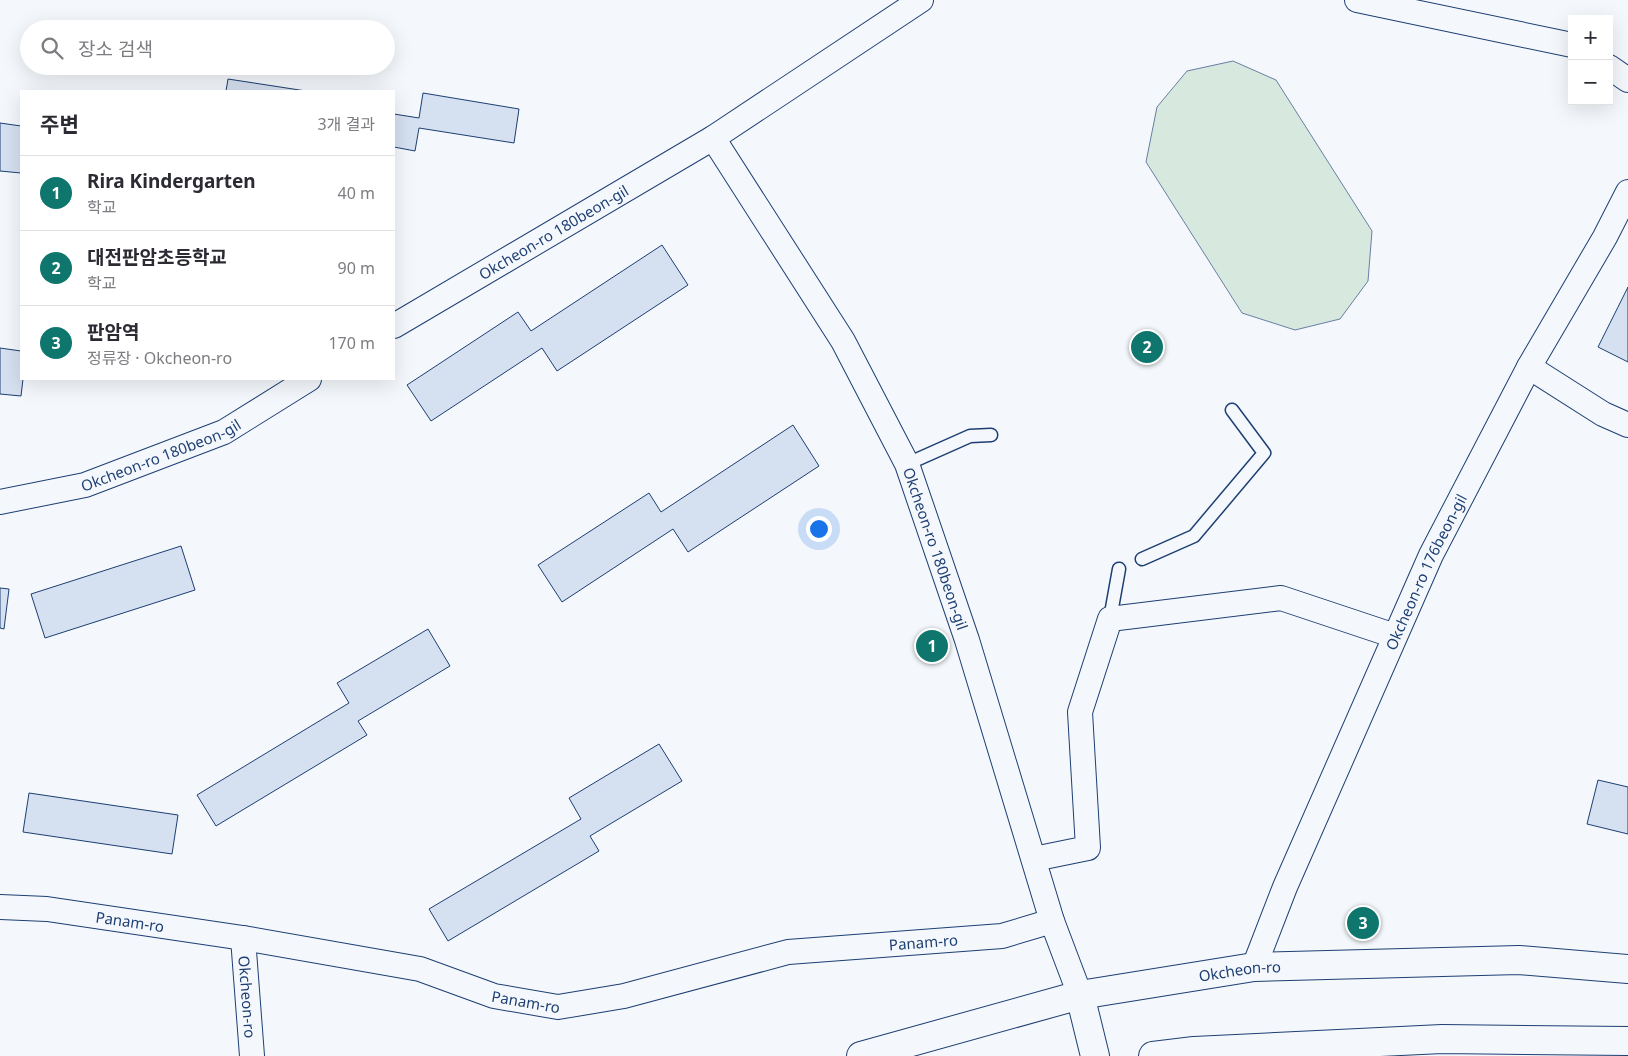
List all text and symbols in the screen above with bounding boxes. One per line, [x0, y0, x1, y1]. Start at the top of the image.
map controls [1568, 15, 1613, 105]
button: + [1568, 15, 1613, 60]
search box [20, 20, 395, 75]
icon: search [38, 34, 66, 62]
text: 장소 검색 [78, 36, 153, 62]
button: − [1568, 60, 1613, 105]
text: 주변 [40, 110, 79, 138]
text: 3개 결과 [318, 113, 375, 135]
text: Rira Kindergarten [87, 168, 256, 194]
street label: Okcheon-ro 180beon-gil [475, 180, 632, 284]
text: 1 [51, 182, 61, 204]
text: 40 m [338, 182, 375, 204]
text: 학교 [87, 196, 116, 218]
text: 대전판암초등학교 [87, 244, 227, 270]
text: 2 [51, 257, 61, 279]
text: 90 m [338, 257, 375, 279]
text: 학교 [87, 272, 116, 294]
text: 판암역 [87, 319, 139, 345]
pin: 2 [1131, 328, 1163, 366]
text: 3 [51, 332, 61, 354]
text: 170 m [328, 332, 375, 354]
text: 정류장 · Okcheon-ro [87, 347, 232, 369]
street label: Okcheon-ro 180beon-gil [78, 414, 244, 496]
street label: Okcheon-ro 180beon-gil [899, 465, 973, 632]
street label: Okcheon-ro 176beon-gil [1381, 490, 1471, 653]
your location [806, 516, 832, 542]
pin: 1 [916, 627, 948, 665]
pin: 3 [1347, 904, 1379, 942]
street label: Panam-ro [94, 906, 166, 936]
street label: Panam-ro [888, 929, 959, 954]
street label: Okcheon-ro [234, 955, 261, 1039]
street label: Okcheon-ro [1197, 956, 1281, 986]
street label: Panam-ro [490, 986, 562, 1017]

